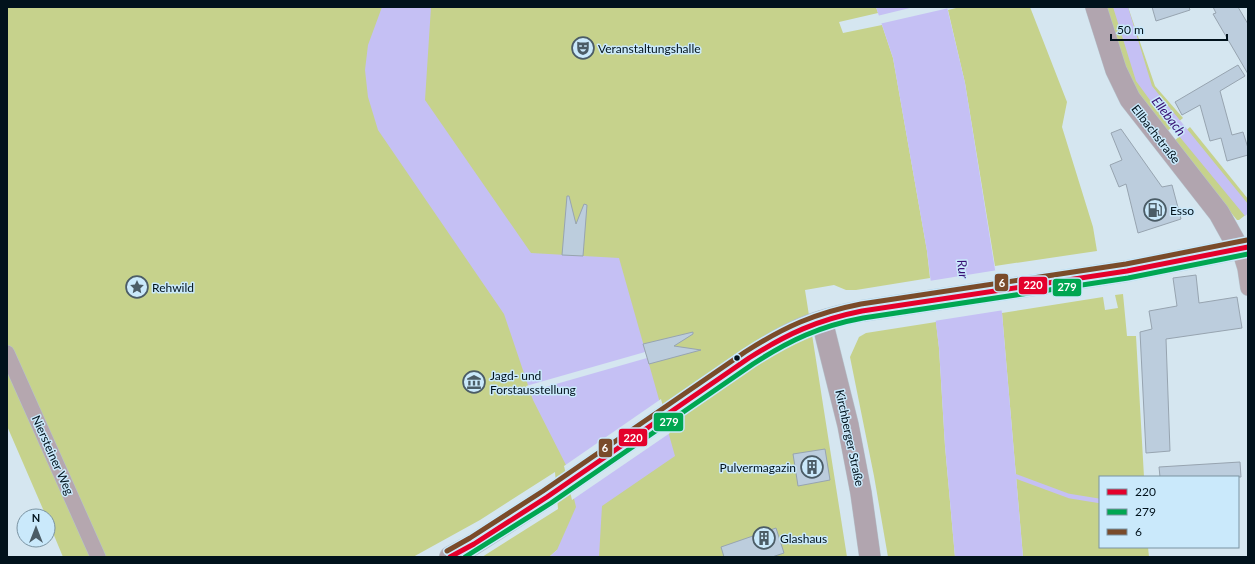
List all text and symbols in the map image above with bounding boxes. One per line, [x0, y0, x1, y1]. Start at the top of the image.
scale bar [1111, 16, 1227, 42]
text: 50 m [1117, 22, 1144, 37]
theatre icon: Veranstaltungshalle [570, 35, 596, 61]
place label: Veranstaltungshalle [598, 41, 701, 56]
water label: Ellebach [1149, 93, 1189, 139]
street label: Ellbachstraße [1128, 102, 1184, 166]
fuel station icon: Esso [1142, 197, 1168, 223]
place label: Esso [1170, 203, 1194, 218]
water label: Rur [954, 259, 972, 280]
line badge: 6 [994, 273, 1009, 292]
place icon: Rehwild [124, 274, 150, 300]
text: 6 [999, 276, 1006, 289]
line badge: 220 [1018, 276, 1048, 295]
text: 220 [1023, 278, 1043, 291]
line badge: 279 [1052, 278, 1082, 297]
place label: Rehwild [152, 280, 194, 295]
text: 279 [1057, 280, 1077, 293]
unlabelled marker [732, 353, 742, 363]
place label: Jagd- und Forstausstellung [490, 368, 576, 397]
museum icon: Jagd- und Forstausstellung [461, 369, 487, 395]
street label: Kirchberger Straße [832, 388, 868, 488]
line badge: 279 [653, 412, 684, 432]
street label: Niersteiner Weg [29, 413, 77, 497]
text: 279 [659, 415, 679, 428]
line badge: 220 [618, 428, 648, 447]
text: 220 [623, 431, 643, 444]
line badge: 6 [598, 438, 613, 458]
text: 6 [602, 441, 609, 454]
building icon: Pulvermagazin [799, 454, 825, 480]
place label: Pulvermagazin [720, 460, 796, 475]
legend [1099, 476, 1239, 548]
text: 220 [1135, 484, 1156, 499]
text: 279 [1135, 504, 1156, 519]
north arrow [16, 508, 56, 548]
text: N [32, 511, 40, 524]
text: 6 [1135, 524, 1142, 539]
building icon: Glashaus [751, 525, 777, 551]
place label: Glashaus [780, 531, 827, 546]

